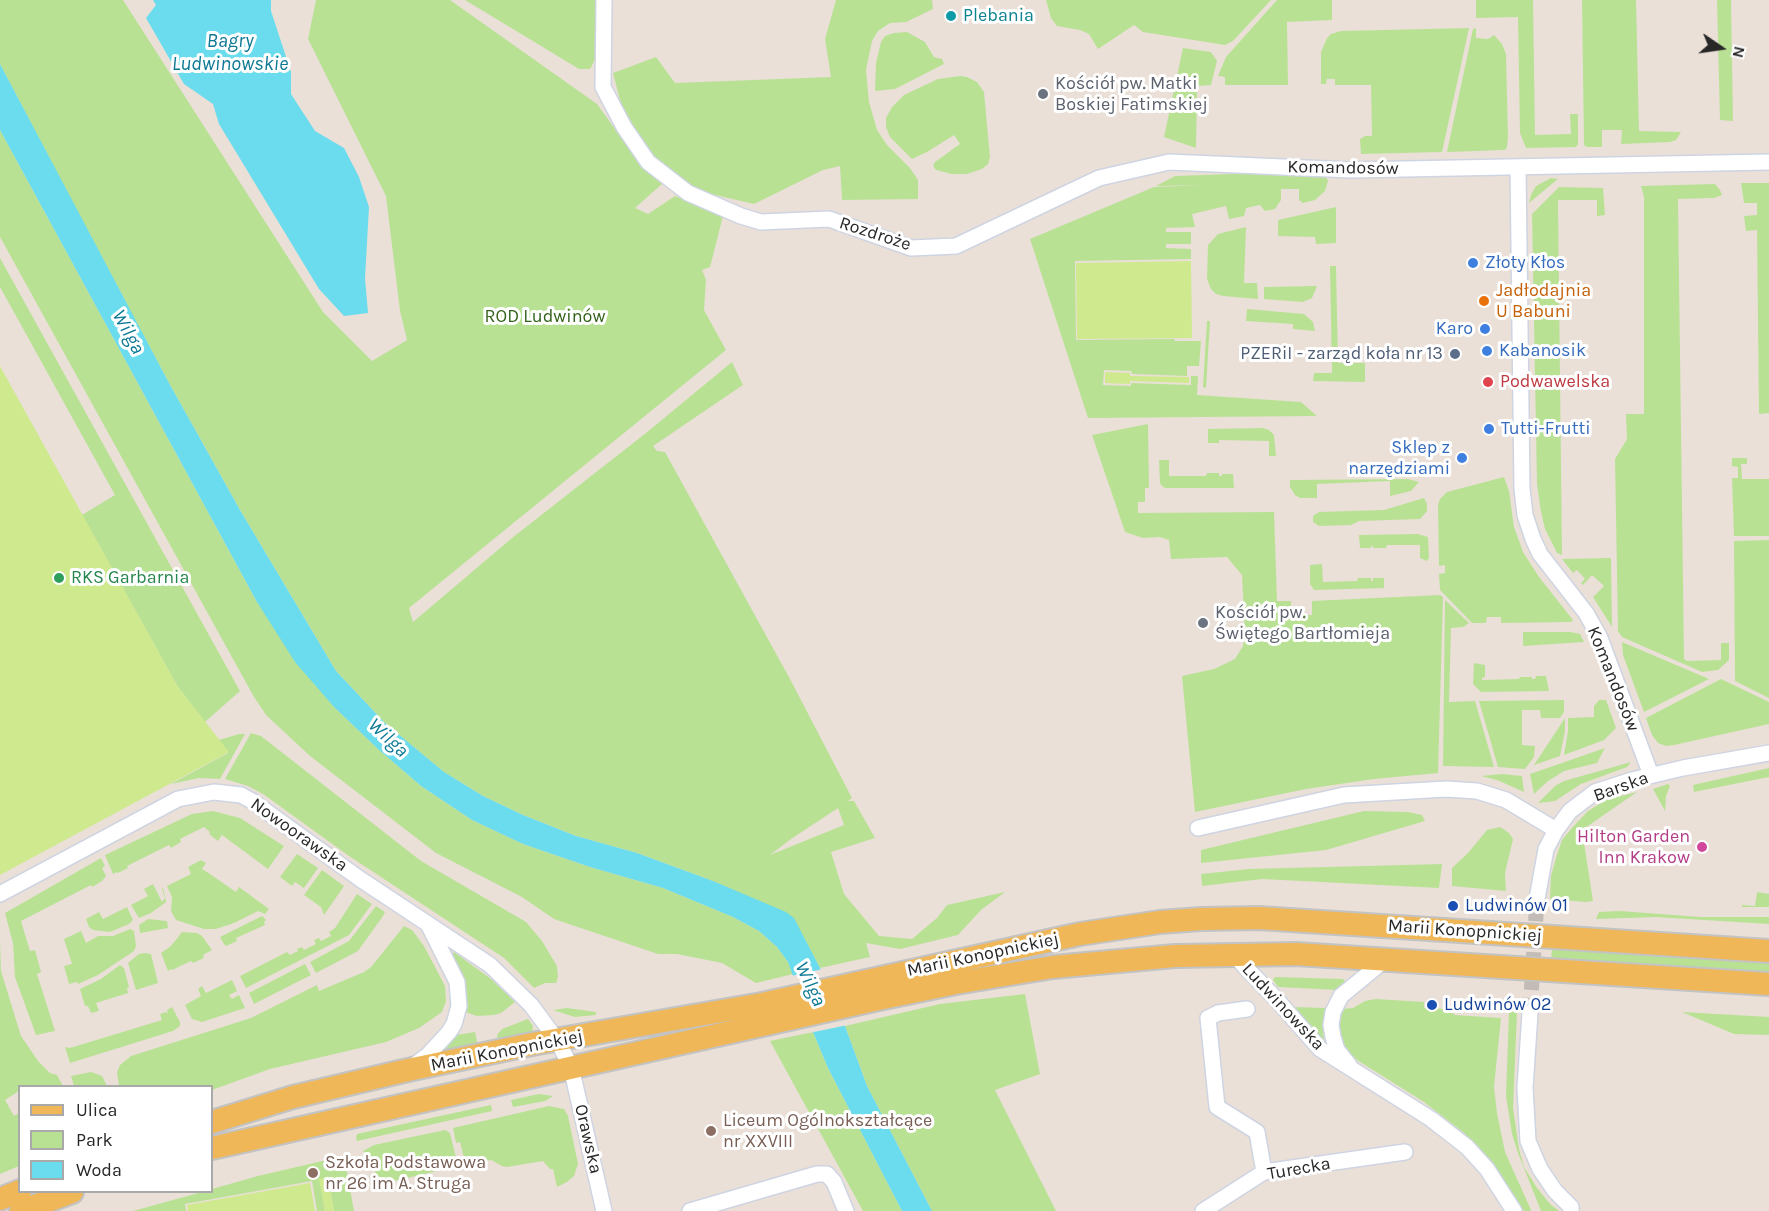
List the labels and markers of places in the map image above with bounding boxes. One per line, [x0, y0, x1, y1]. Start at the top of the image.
place label: Plebania [963, 5, 1034, 27]
marker: Plebania [944, 9, 958, 23]
place label: Kościół pw. Matki Boskiej Fatimskiej [1055, 73, 1208, 116]
marker: Kościół pw. Matki Boskiej Fatimskiej [1036, 87, 1050, 101]
place label: Złoty Kłos [1485, 252, 1565, 274]
marker: Złoty Kłos [1466, 256, 1480, 270]
place label: Jadłodajnia U Babuni [1496, 280, 1591, 322]
marker: Jadłodajnia U Babuni [1477, 294, 1491, 308]
place label: Karo [1436, 318, 1473, 340]
marker: Karo [1478, 322, 1492, 336]
place label: Kabanosik [1499, 340, 1586, 362]
place label: PZERiI - zarząd koła nr 13 [1240, 343, 1443, 365]
marker: Kabanosik [1480, 344, 1494, 358]
marker: PZERiI - zarząd koła nr 13 [1448, 347, 1462, 361]
place label: Podwawelska [1500, 371, 1610, 393]
marker: Podwawelska [1481, 375, 1495, 389]
place label: Tutti-Frutti [1501, 418, 1591, 440]
marker: Tutti-Frutti [1482, 422, 1496, 436]
place label: Sklep z narzędziami [1348, 437, 1450, 480]
marker: Sklep z narzędziami [1455, 451, 1469, 465]
place label: RKS Garbarnia [71, 567, 189, 589]
marker: RKS Garbarnia [52, 571, 66, 585]
place label: Kościół pw. Świętego Bartłomieja [1215, 602, 1390, 644]
marker: Kościół pw. Świętego Bartłomieja [1196, 616, 1210, 630]
place label: Hilton Garden Inn Krakow [1577, 826, 1690, 868]
marker: Hilton Garden Inn Krakow [1695, 840, 1709, 854]
place label: Ludwinów 01 [1465, 895, 1568, 917]
marker: Ludwinów 01 [1446, 899, 1460, 913]
place label: Ludwinów 02 [1444, 994, 1552, 1016]
marker: Ludwinów 02 [1425, 998, 1439, 1012]
place label: Liceum Ogólnokształcące nr XXVIII [723, 1110, 932, 1152]
marker: Liceum Ogólnokształcące nr XXVIII [704, 1124, 718, 1138]
place label: Szkoła Podstawowa nr 26 im A. Struga [325, 1152, 486, 1194]
marker: Szkoła Podstawowa nr 26 im A. Struga [306, 1166, 320, 1180]

